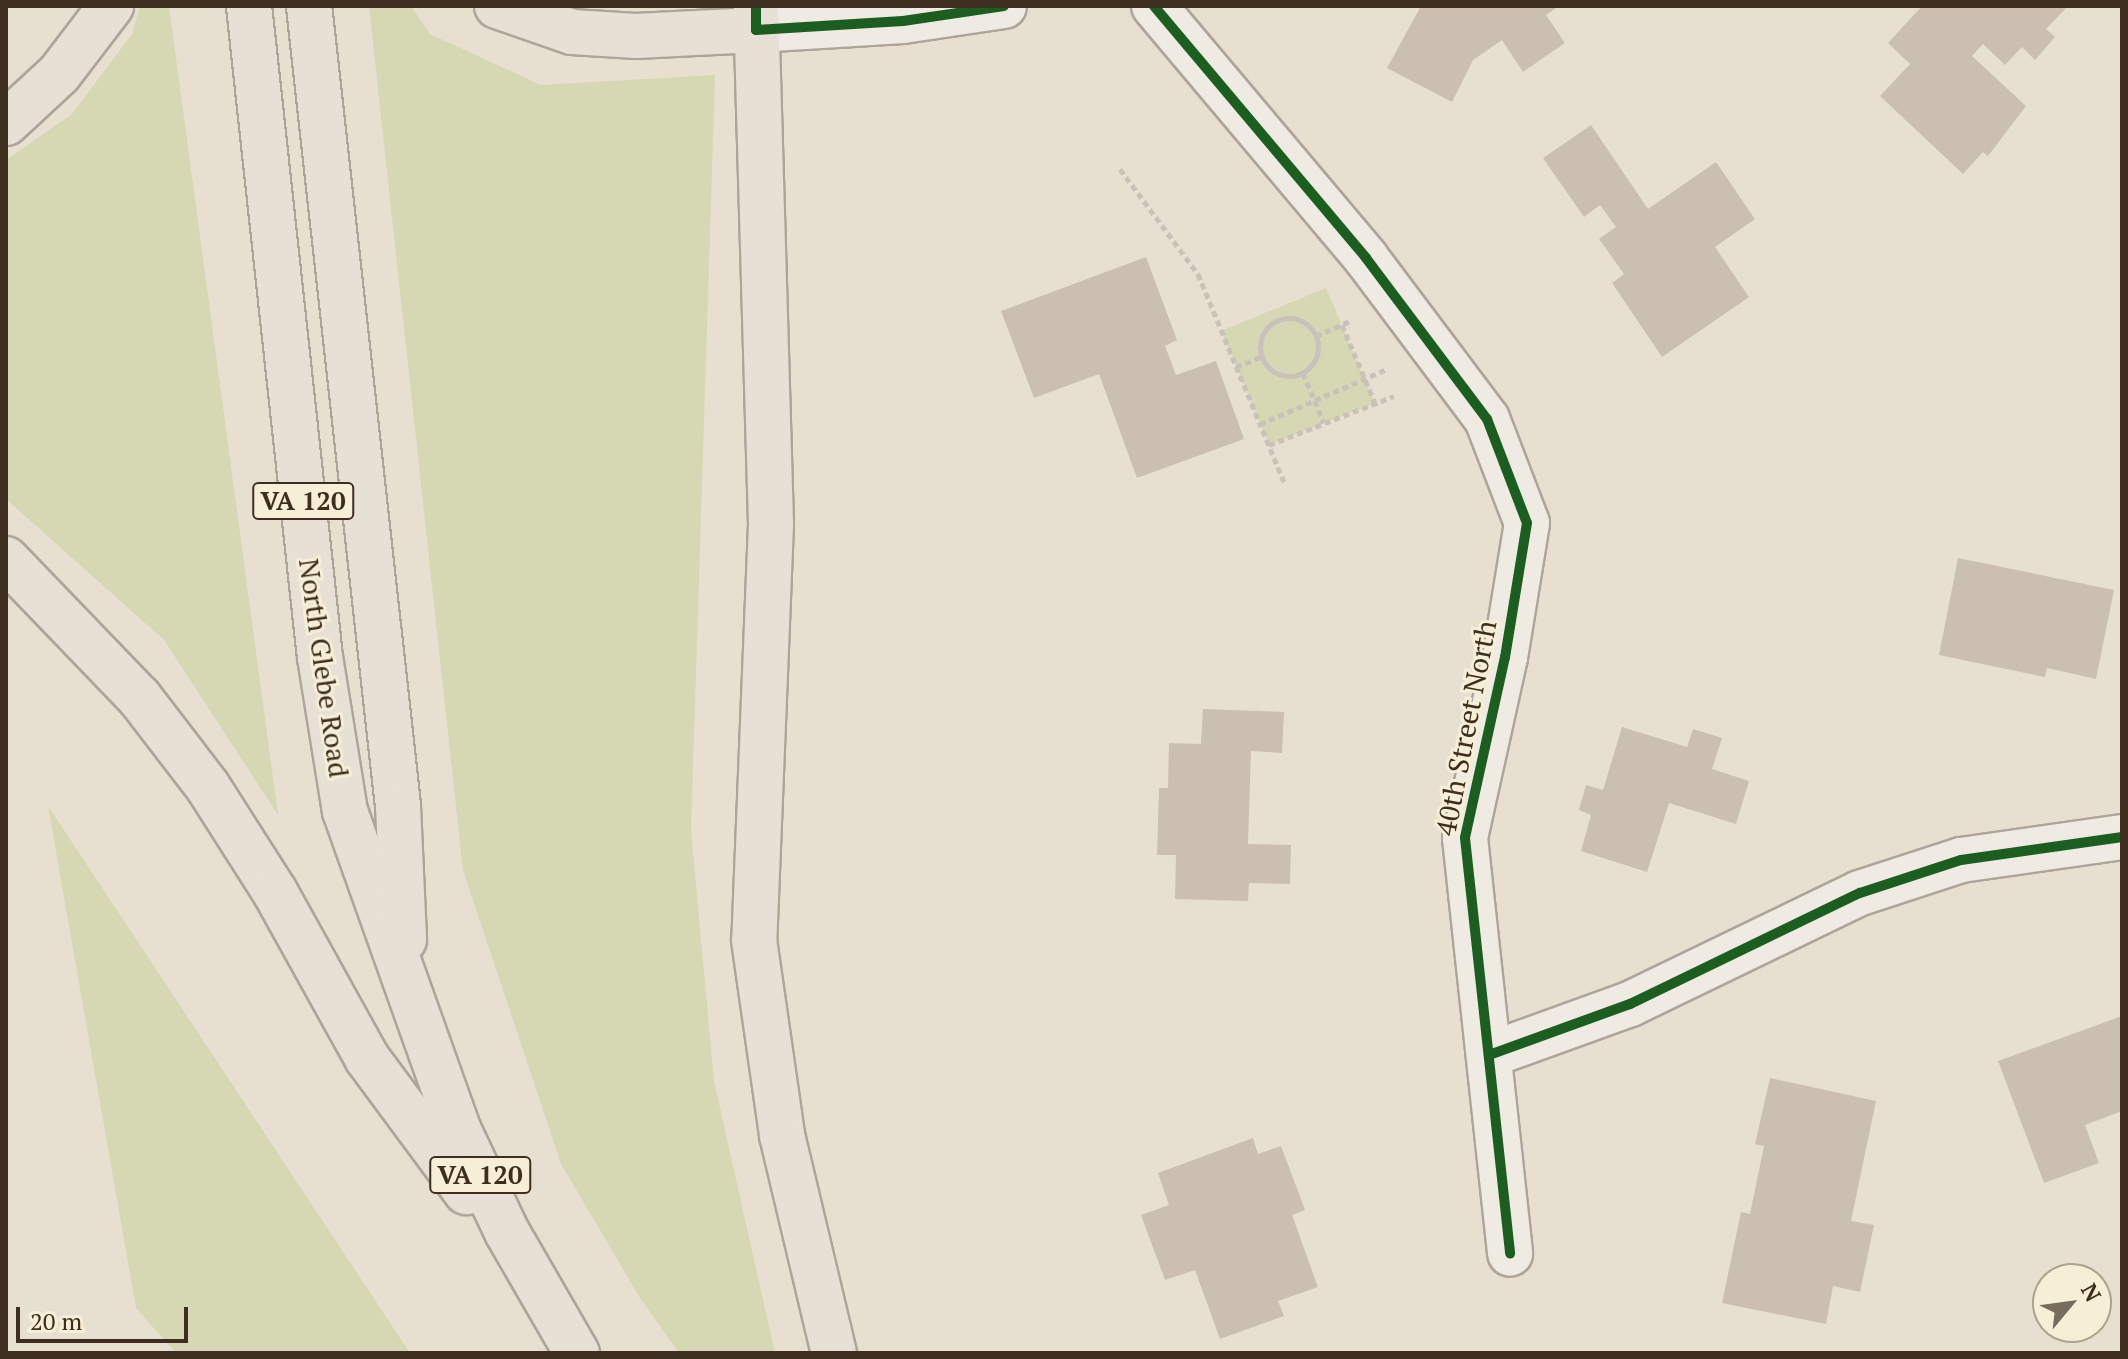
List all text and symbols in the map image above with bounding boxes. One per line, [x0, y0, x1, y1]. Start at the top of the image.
road number: VA 120 [251, 479, 355, 523]
street label: North Glebe Road [292, 556, 356, 780]
street label: 40th Street North [1429, 618, 1503, 838]
road number: VA 120 [428, 1153, 532, 1197]
north arrow [2032, 1263, 2112, 1343]
text: N [2075, 1278, 2108, 1306]
scale bar [20, 1291, 192, 1341]
text: 20 m [30, 1305, 82, 1337]

